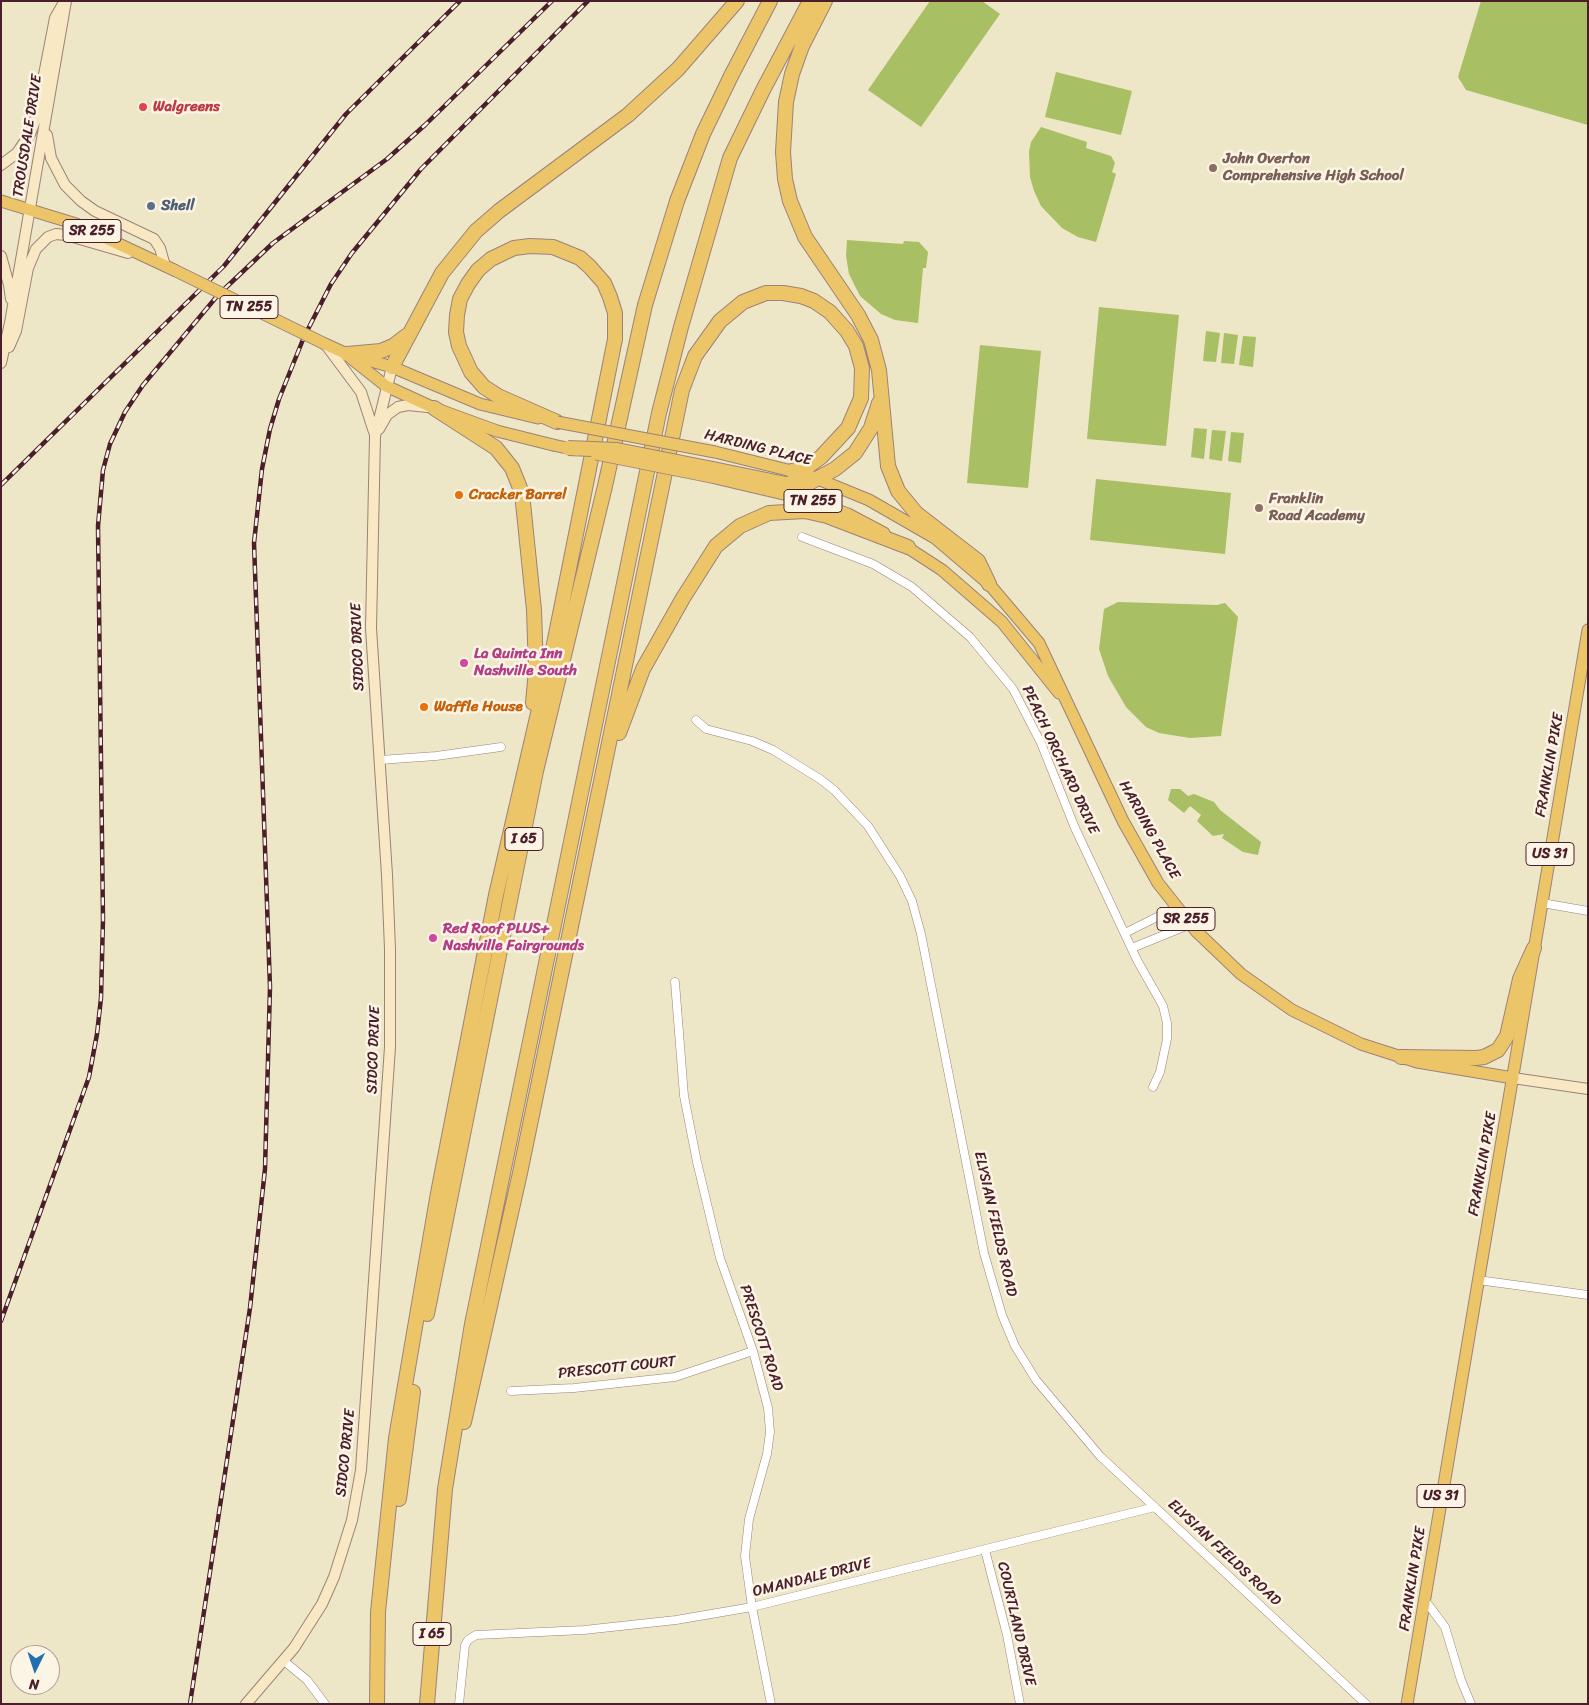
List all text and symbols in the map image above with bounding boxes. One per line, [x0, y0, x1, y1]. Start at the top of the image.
street label: TROUSDALE DRIVE [9, 73, 47, 199]
place label: Walgreens [153, 98, 220, 116]
marker: Walgreens [137, 101, 149, 113]
place label: John Overton Comprehensive High School [1223, 150, 1404, 185]
marker: John Overton Comprehensive High School [1207, 162, 1219, 174]
place label: Shell [161, 197, 195, 215]
marker: Shell [145, 200, 157, 212]
road number: SR 255 [63, 220, 121, 242]
road number: TN 255 [220, 296, 278, 318]
street label: HARDING PLACE [702, 426, 814, 470]
place label: Cracker Barrel [469, 486, 567, 504]
marker: Cracker Barrel [453, 489, 465, 501]
road number: TN 255 [784, 490, 842, 512]
place label: Franklin Road Academy [1269, 490, 1365, 525]
marker: Franklin Road Academy [1253, 502, 1265, 514]
street label: SIDCO DRIVE [347, 603, 369, 691]
place label: La Quinta Inn Nashville South [474, 645, 577, 680]
marker: La Quinta Inn Nashville South [458, 657, 470, 669]
street label: PEACH ORCHARD DRIVE [1018, 683, 1102, 837]
place label: Waffle House [434, 698, 523, 716]
marker: Waffle House [418, 701, 430, 713]
street label: FRANKLIN PIKE [1532, 712, 1568, 818]
street label: HARDING PLACE [1114, 778, 1184, 882]
road number: I 65 [505, 828, 543, 851]
road number: US 31 [1526, 842, 1574, 866]
road number: SR 255 [1157, 908, 1215, 931]
place label: Red Roof PLUS+ Nashville Fairgrounds [443, 920, 584, 955]
marker: Red Roof PLUS+ Nashville Fairgrounds [427, 932, 439, 944]
street label: SIDCO DRIVE [363, 1006, 385, 1094]
street label: FRANKLIN PIKE [1465, 1111, 1501, 1217]
street label: ELYSIAN FIELDS ROAD [970, 1150, 1020, 1298]
street label: PRESCOTT ROAD [735, 1283, 787, 1393]
street label: PRESCOTT COURT [557, 1353, 677, 1383]
street label: SIDCO DRIVE [332, 1408, 360, 1498]
road number: US 31 [1417, 1484, 1465, 1508]
street label: ELYSIAN FIELDS ROAD [1164, 1496, 1284, 1610]
street label: FRANKLIN PIKE [1396, 1526, 1430, 1632]
street label: OMANDALE DRIVE [751, 1555, 873, 1601]
street label: COURTLAND DRIVE [993, 1560, 1039, 1688]
road number: I 65 [413, 1622, 451, 1646]
north arrow [10, 1645, 60, 1695]
text: N [28, 1672, 40, 1697]

